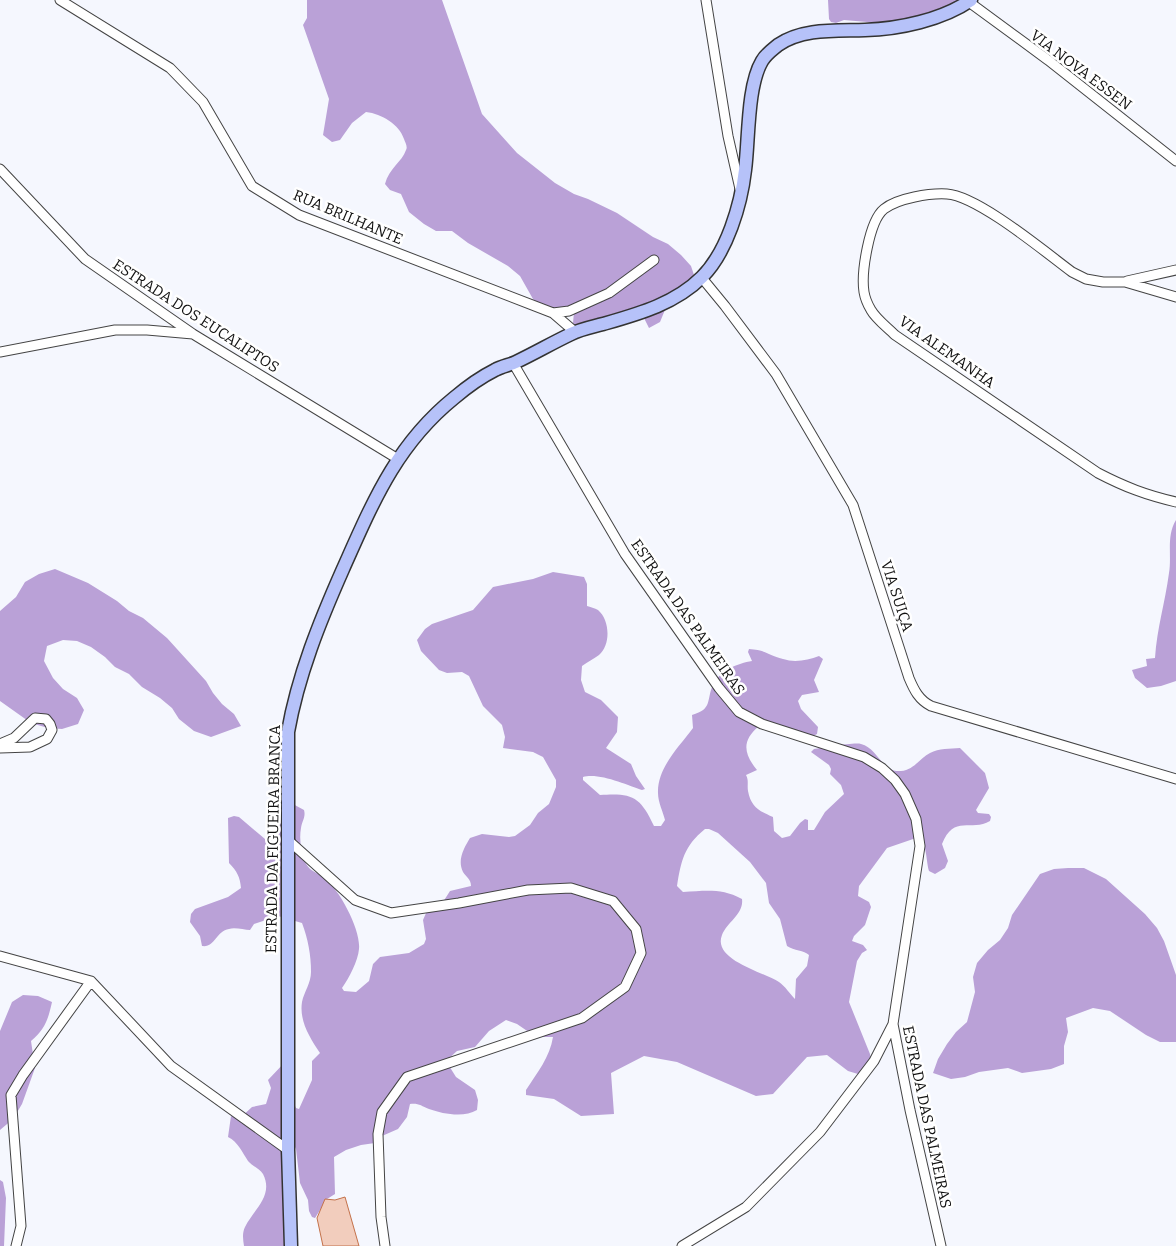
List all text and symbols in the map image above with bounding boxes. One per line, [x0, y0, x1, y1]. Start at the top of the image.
street label: VIA NOVA ESSEN [1027, 26, 1135, 114]
street label: RUA BRILHANTE [290, 186, 406, 248]
street label: ESTRADA DOS EUCALIPTOS [110, 255, 282, 377]
street label: VIA ALEMANHA [895, 312, 999, 392]
street label: ESTRADA DAS PALMEIRAS [627, 536, 749, 698]
street label: VIA SUIÇA [877, 558, 917, 634]
street label: ESTRADA DA FIGUEIRA BRANCA [262, 724, 284, 953]
street label: ESTRADA DAS PALMEIRAS [899, 1024, 955, 1210]

